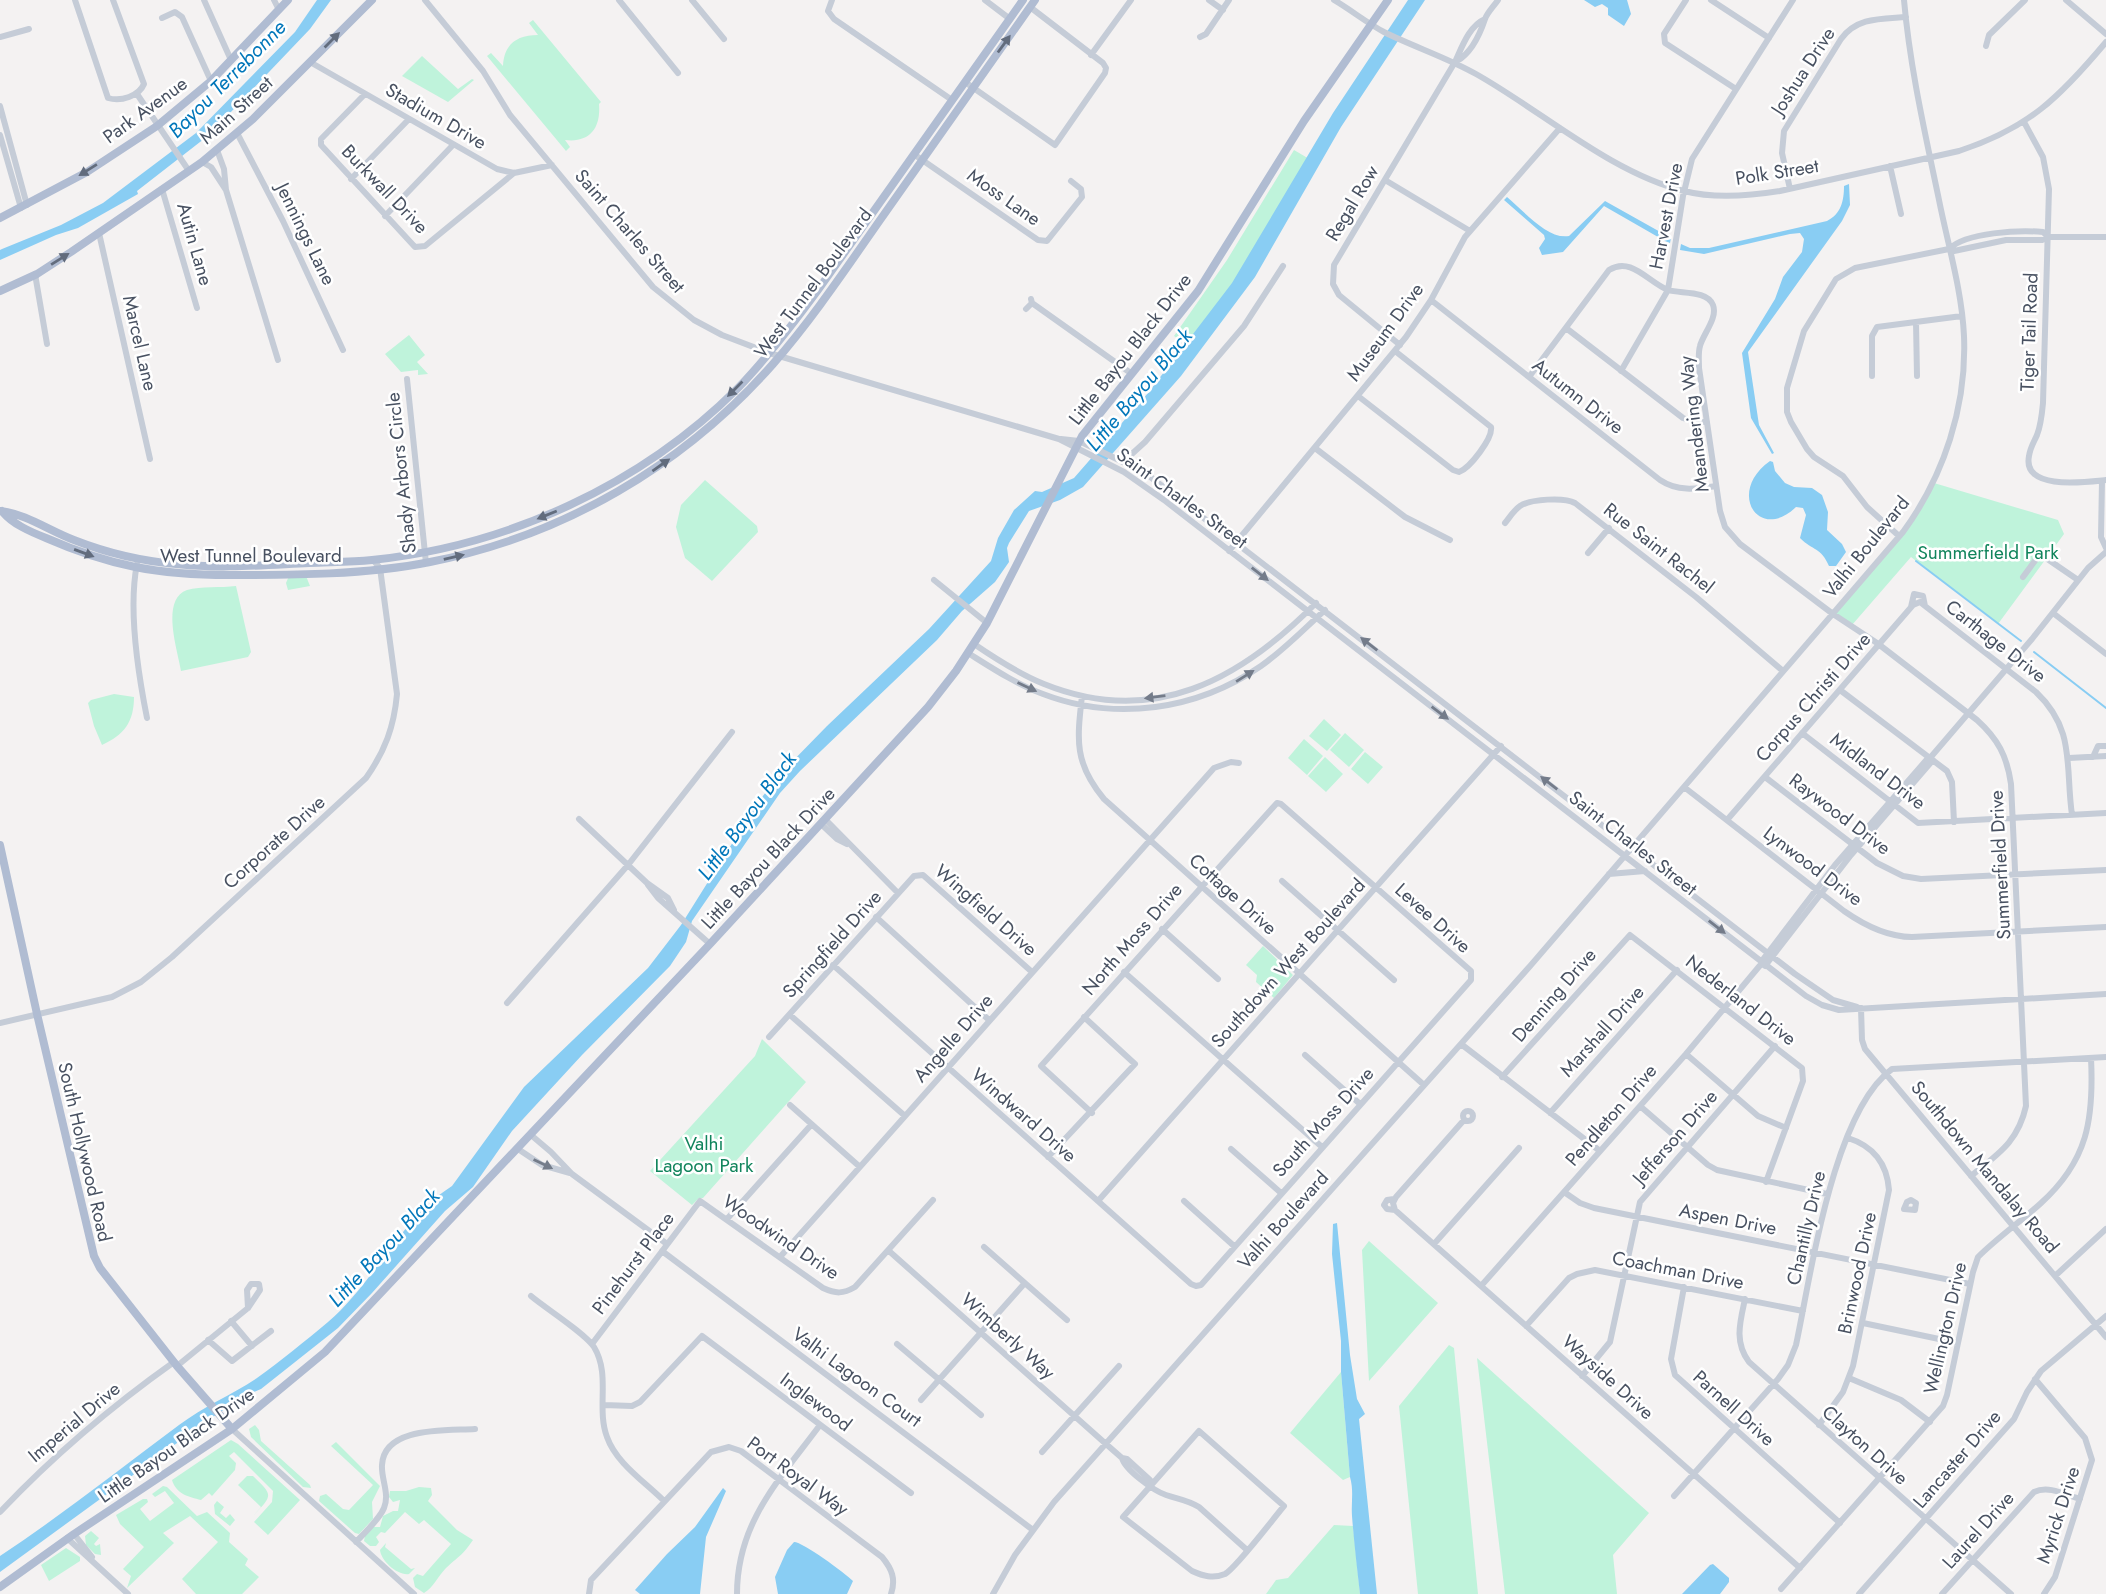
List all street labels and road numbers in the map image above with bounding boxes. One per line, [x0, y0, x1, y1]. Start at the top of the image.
street label: Joshua Drive [1763, 22, 1842, 123]
street label: Main Street [193, 69, 279, 150]
street label: Park Avenue [97, 70, 193, 150]
street label: Stadium Drive [380, 76, 492, 156]
street label: Burkwall Drive [336, 138, 435, 240]
street label: Polk Street [1733, 152, 1821, 192]
street label: Regal Row [1319, 160, 1385, 246]
street label: Harvest Drive [1642, 160, 1690, 271]
street label: Moss Lane [962, 162, 1046, 232]
street label: Saint Charles Street [569, 163, 692, 299]
street label: Jennings Lane [268, 176, 343, 290]
street label: Autin Lane [170, 200, 220, 289]
street label: West Tunnel Boulevard [748, 202, 878, 364]
street label: Little Bayou Black Drive [1064, 269, 1196, 429]
street label: Tiger Tail Road [2013, 272, 2045, 392]
street label: Museum Drive [1340, 277, 1430, 387]
street label: Marcel Lane [116, 293, 164, 394]
street label: Autumn Drive [1527, 352, 1630, 440]
street label: Meandering Way [1672, 354, 1716, 494]
street label: Shady Arbors Circle [379, 391, 423, 555]
street label: Saint Charles Street [1111, 441, 1253, 555]
street label: Valhi Boulevard [1816, 490, 1916, 604]
street label: Rue Saint Rachel [1598, 496, 1720, 600]
street label: West Tunnel Boulevard [160, 542, 342, 569]
street label: Carthage Drive [1940, 593, 2052, 689]
street label: Corpus Christi Drive [1749, 626, 1877, 768]
street label: Midland Drive [1825, 726, 1932, 816]
street label: Raywood Drive [1784, 767, 1897, 861]
street label: Little Bayou Black Drive [695, 781, 841, 935]
street label: Saint Charles Street [1563, 784, 1703, 902]
street label: Corporate Drive [217, 789, 331, 895]
street label: Summerfield Drive [1983, 789, 2017, 940]
street label: Lynwood Drive [1758, 820, 1868, 912]
street label: Cottage Drive [1183, 847, 1283, 941]
street label: Wingfield Drive [929, 858, 1043, 962]
street label: Southdown West Boulevard [1205, 872, 1371, 1054]
street label: North Moss Drive [1076, 877, 1189, 1001]
street label: Levee Drive [1389, 877, 1477, 959]
street label: Springfield Drive [776, 884, 888, 1004]
street label: Denning Drive [1506, 942, 1602, 1048]
street label: Nederland Drive [1680, 948, 1802, 1052]
street label: Marshall Drive [1554, 979, 1650, 1083]
street label: Angelle Drive [907, 988, 999, 1088]
street label: Pendleton Drive [1559, 1058, 1663, 1172]
street label: South Hollywood Road [51, 1060, 119, 1244]
street label: South Moss Drive [1266, 1061, 1380, 1183]
street label: Windward Drive [965, 1062, 1083, 1169]
street label: Southdown Mandalay Road [1905, 1075, 2065, 1259]
street label: Jefferson Drive [1624, 1084, 1724, 1192]
street label: Valhi Boulevard [1231, 1165, 1335, 1275]
street label: Chantilly Drive [1780, 1168, 1832, 1288]
street label: Woodwind Drive [717, 1188, 845, 1286]
street label: Aspen Drive [1677, 1196, 1779, 1242]
street label: Pinehurst Place [585, 1206, 681, 1320]
street label: Brinwood Drive [1831, 1209, 1883, 1336]
street label: Coachman Drive [1610, 1244, 1746, 1296]
street label: Wellington Drive [1917, 1259, 1973, 1397]
street label: Wimberly Way [955, 1286, 1062, 1386]
street label: Valhi Lagoon Court [787, 1321, 928, 1433]
street label: Wayside Drive [1556, 1328, 1660, 1426]
street label: Parnell Drive [1687, 1364, 1781, 1452]
street label: Inglewood [775, 1366, 857, 1438]
street label: Imperial Drive [22, 1375, 126, 1469]
street label: Little Bayou Black Drive [92, 1381, 260, 1509]
street label: Clayton Drive [1816, 1399, 1914, 1491]
street label: Lancaster Drive [1907, 1404, 2007, 1514]
street label: Port Royal Way [742, 1430, 855, 1522]
street label: Myrick Drive [2030, 1463, 2086, 1567]
street label: Laurel Drive [1936, 1485, 2020, 1575]

